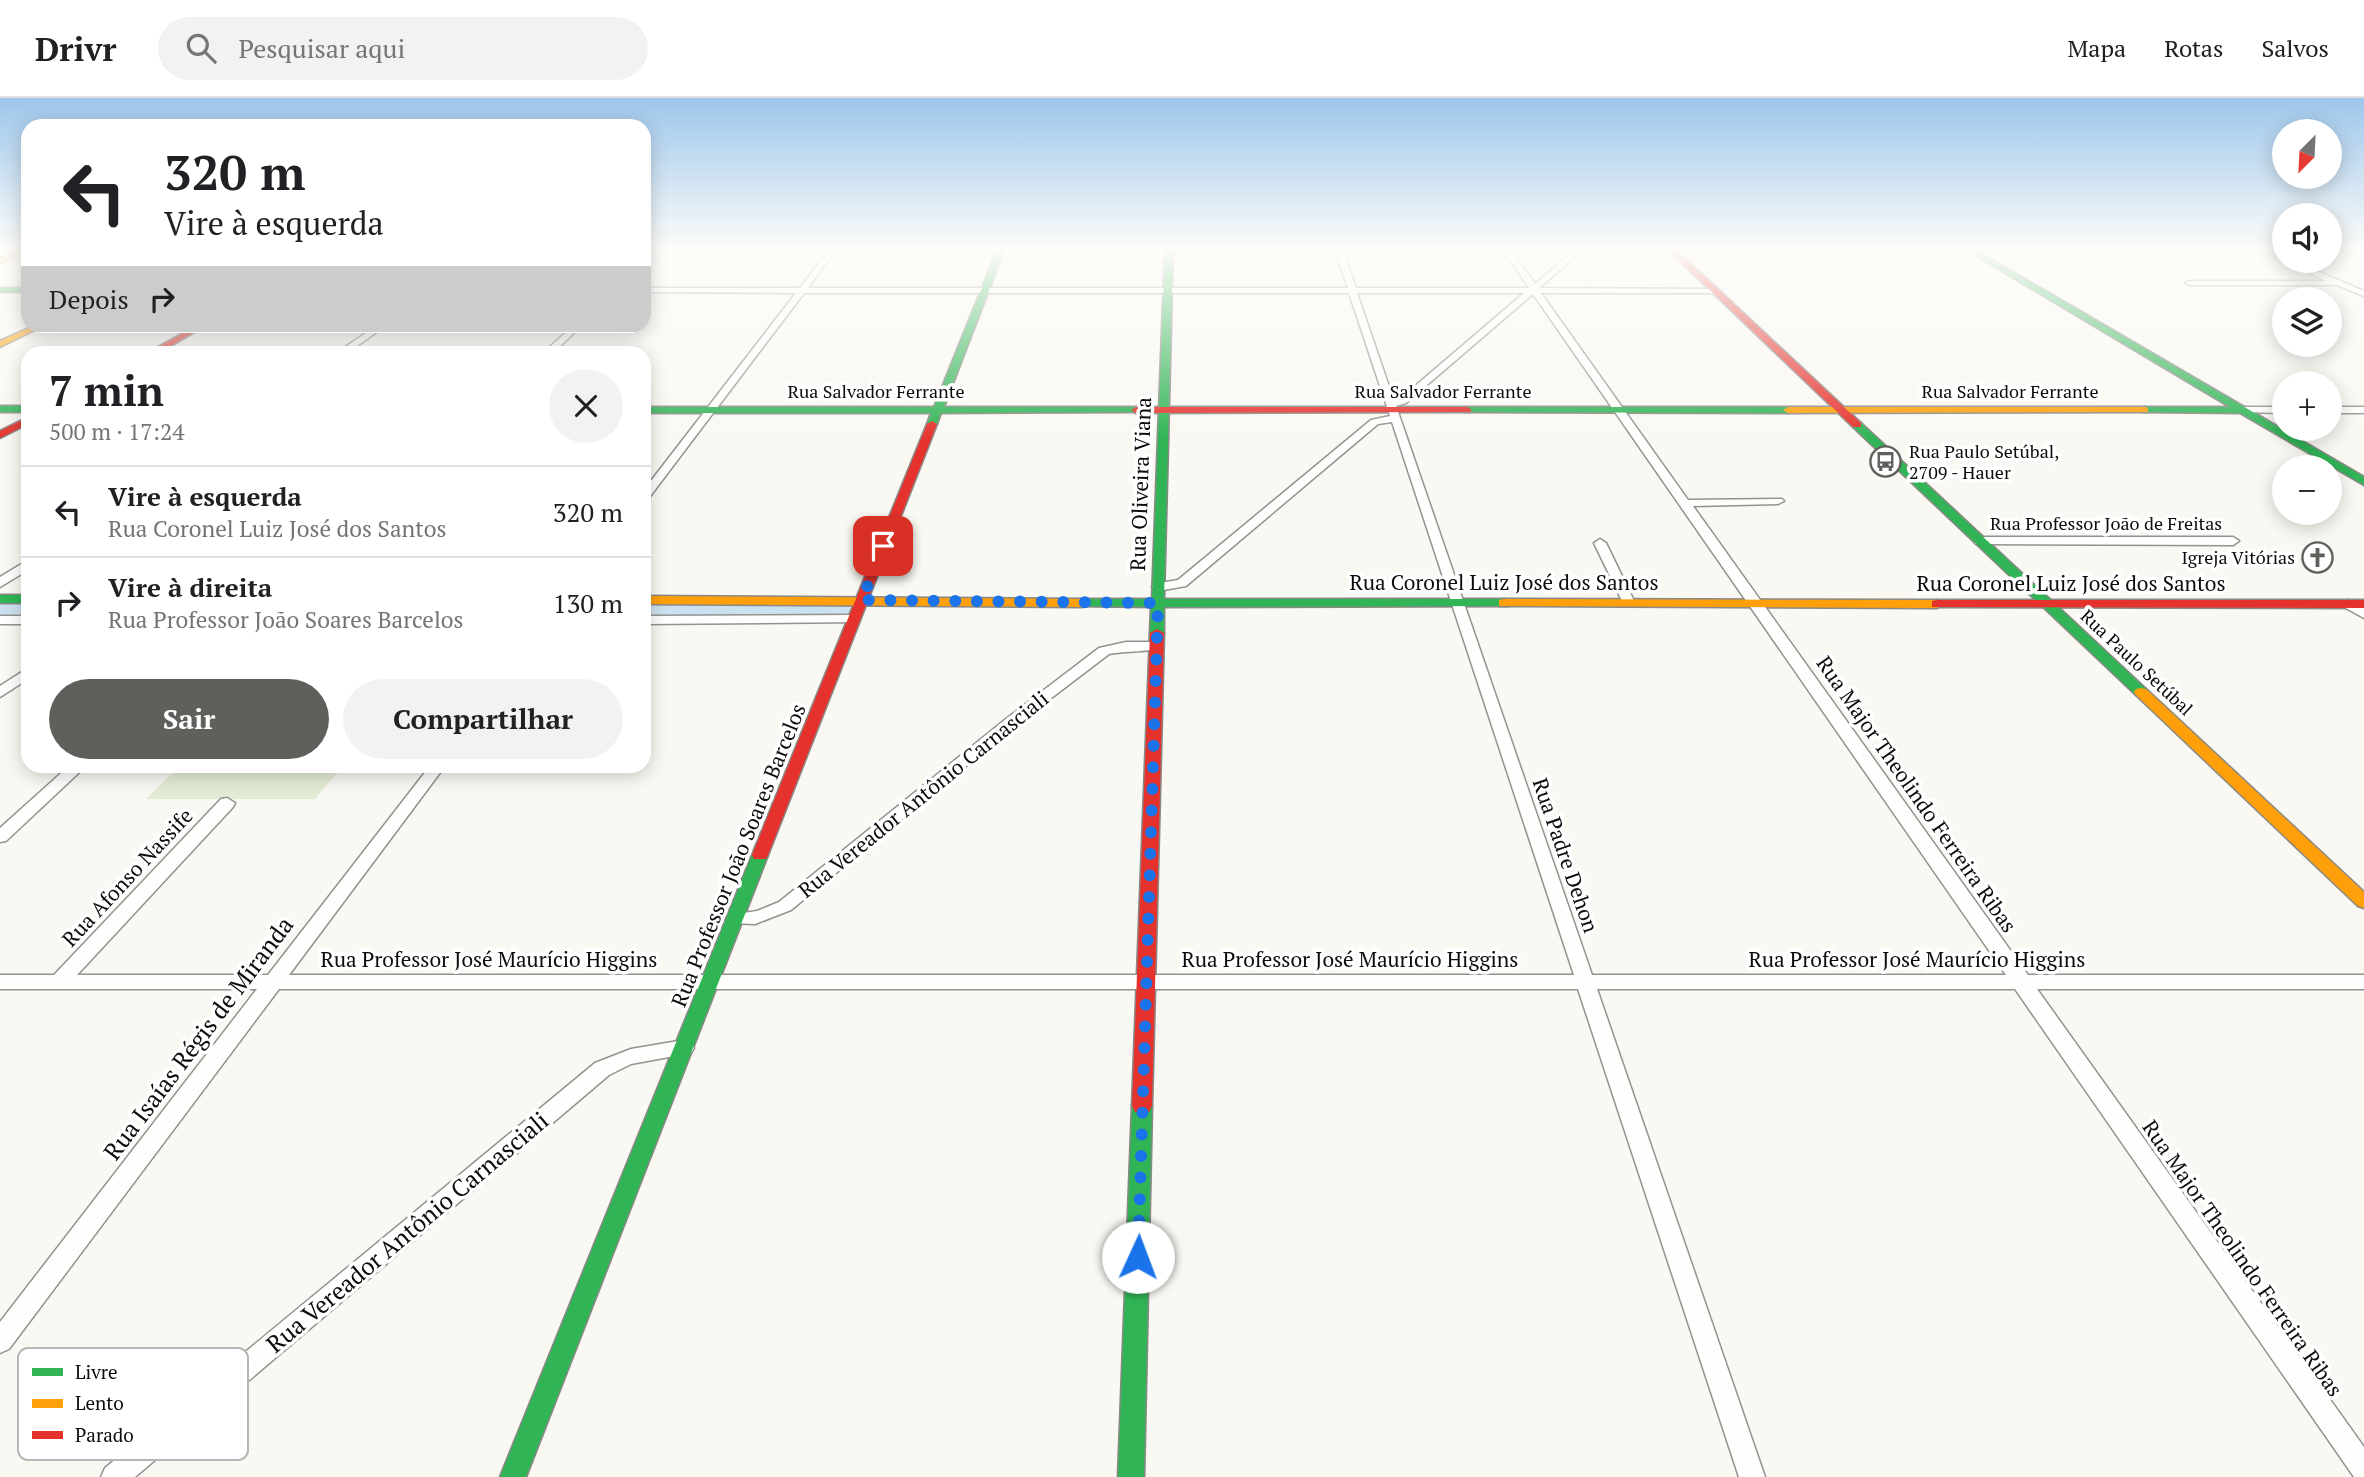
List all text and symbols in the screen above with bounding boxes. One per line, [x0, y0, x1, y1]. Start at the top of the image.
search box [158, 17, 648, 80]
text: Drivr [35, 27, 116, 70]
icon: search [182, 29, 220, 67]
text: Pesquisar aqui [238, 31, 405, 65]
text: Mapa [2067, 32, 2126, 64]
text: Rotas [2164, 32, 2223, 64]
text: Salvos [2261, 32, 2329, 64]
north arrow [2272, 119, 2342, 189]
map controls [2272, 119, 2342, 525]
text: 320 m [164, 139, 306, 204]
icon: left [49, 147, 140, 238]
text: Vire à esquerda [164, 202, 384, 244]
button: sound [2272, 203, 2342, 273]
icon: right [143, 280, 181, 318]
text: Depois [49, 282, 129, 316]
button: layers [2272, 287, 2342, 357]
text: 7 min [49, 362, 164, 418]
button: close [549, 369, 623, 443]
button: + [2272, 371, 2342, 441]
street label: Rua Salvador Ferrante [787, 379, 965, 403]
street label: Rua Salvador Ferrante [1354, 379, 1532, 403]
street label: Rua Salvador Ferrante [1921, 379, 2099, 403]
street label: Rua Oliveira Viana [1123, 396, 1157, 571]
text: 500 m · 17:24 [49, 416, 184, 447]
place label: Rua Paulo Setúbal, 2709 - Hauer [1909, 439, 2059, 484]
bus stop icon: Rua Paulo Setúbal, 2709 - Hauer [1869, 444, 1903, 478]
button: − [2272, 455, 2342, 525]
text: Vire à esquerda [108, 479, 302, 513]
icon: left [49, 493, 87, 531]
text: 320 m [553, 495, 623, 529]
street label: Rua Professor João de Freitas [1990, 511, 2222, 535]
text: Rua Coronel Luiz José dos Santos [108, 513, 446, 544]
pin [853, 516, 913, 576]
icon: arrive [864, 527, 902, 565]
church icon: Igreja Vitórias [2301, 540, 2335, 574]
place label: Igreja Vitórias [2182, 545, 2295, 569]
street label: Rua Coronel Luiz José dos Santos [1350, 568, 1659, 596]
street label: Rua Coronel Luiz José dos Santos [1917, 569, 2226, 597]
text: Vire à direita [108, 570, 272, 604]
icon: right [49, 584, 87, 622]
text: 130 m [553, 586, 623, 620]
text: Rua Professor João Soares Barcelos [108, 604, 464, 635]
street label: Rua Paulo Setúbal [2076, 604, 2198, 720]
street label: Rua Major Theolindo Ferreira Ribas [1810, 650, 2024, 938]
button: Sair [49, 679, 329, 759]
button: Compartilhar [343, 679, 623, 759]
street label: Rua Vereador Antônio Carnasciali [792, 684, 1054, 904]
street label: Rua Professor João Soares Barcelos [664, 699, 812, 1011]
street label: Rua Padre Dehon [1526, 774, 1606, 936]
street label: Rua Afonso Nassife [56, 802, 198, 952]
street label: Rua Isaías Régis de Miranda [96, 910, 300, 1166]
street label: Rua Professor José Maurício Higgins [321, 945, 657, 973]
street label: Rua Professor José Maurício Higgins [1182, 945, 1518, 973]
street label: Rua Professor José Maurício Higgins [1749, 945, 2085, 973]
street label: Rua Vereador Antônio Carnasciali [259, 1104, 555, 1360]
street label: Rua Major Theolindo Ferreira Ribas [2136, 1114, 2350, 1402]
position arrow [1101, 1220, 1175, 1294]
legend [18, 1348, 248, 1460]
text: Livre [75, 1359, 118, 1384]
text: Lento [75, 1390, 124, 1415]
text: Parado [75, 1422, 134, 1447]

